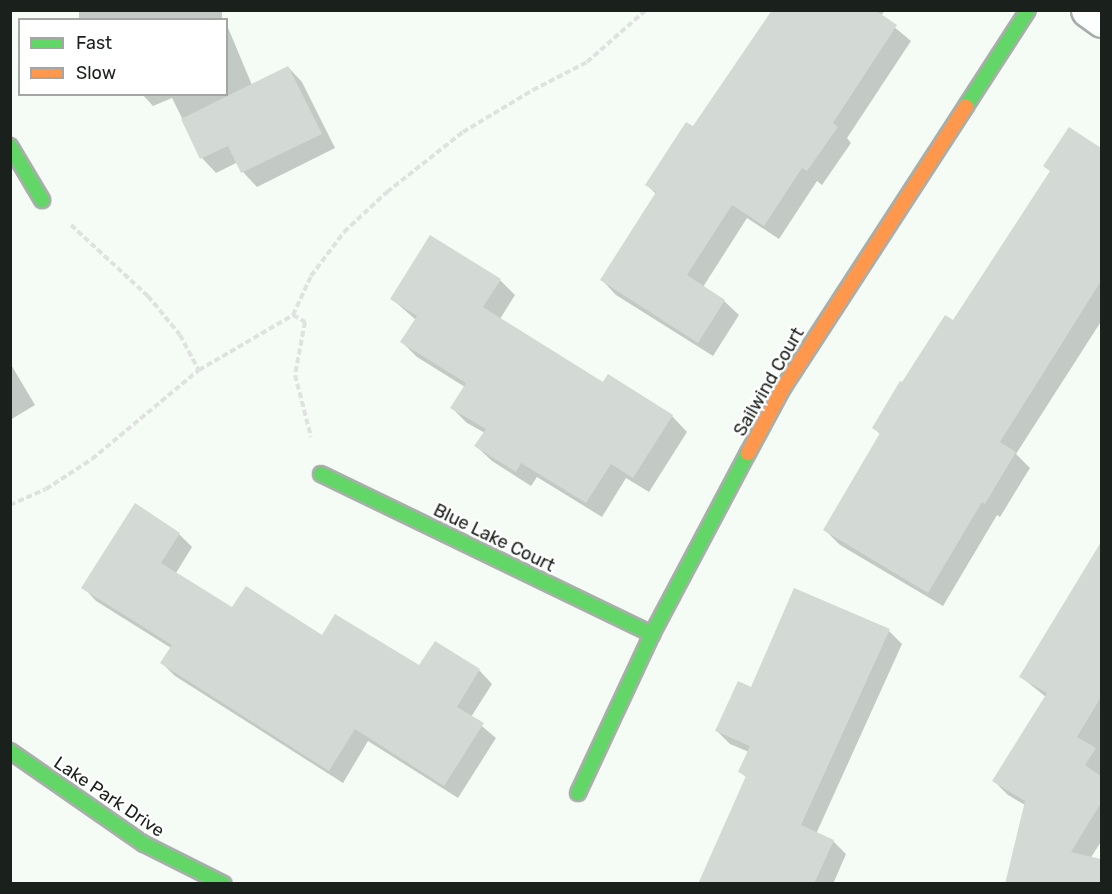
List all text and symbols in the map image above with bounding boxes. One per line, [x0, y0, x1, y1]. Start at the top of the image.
legend [18, 18, 228, 96]
text: Fast [76, 32, 112, 54]
text: Slow [76, 62, 116, 84]
street label: Sailwind Court [729, 324, 809, 440]
street label: Blue Lake Court [430, 499, 558, 577]
street label: Lake Park Drive [50, 752, 168, 842]

